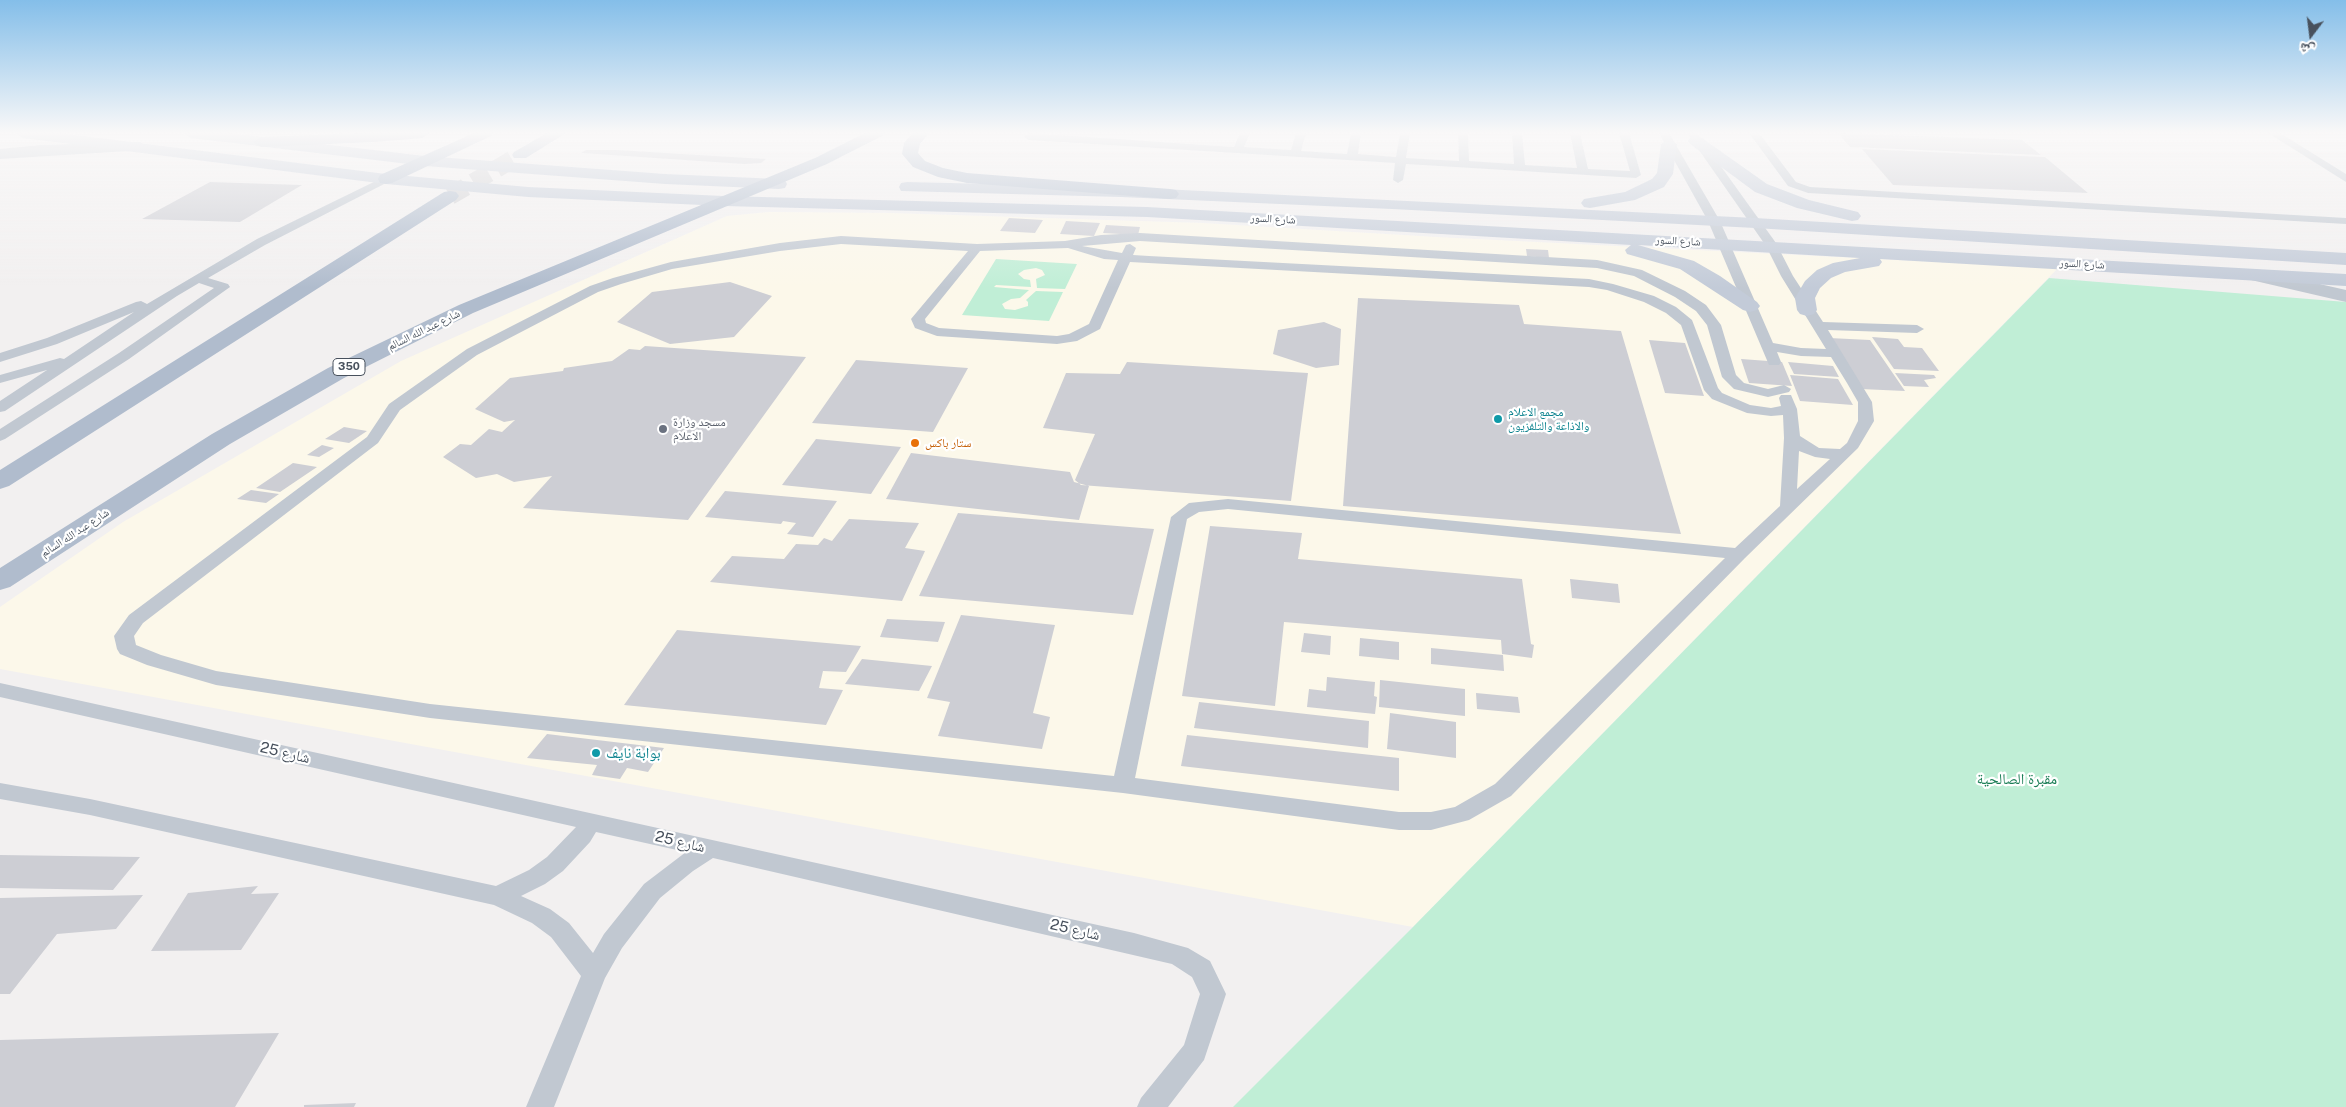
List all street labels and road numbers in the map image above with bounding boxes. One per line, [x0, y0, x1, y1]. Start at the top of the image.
street label: شارع السور [1250, 211, 1296, 227]
street label: شارع السور [1655, 233, 1701, 249]
street label: شارع السور [2059, 256, 2105, 272]
street label: شارع عبد الله السالم [386, 307, 462, 353]
road number: 350 [333, 358, 365, 376]
street label: شارع عبد الله السالم [38, 506, 112, 560]
street label: شارع 25 [258, 739, 312, 767]
street label: شارع 25 [653, 828, 707, 856]
street label: شارع 25 [1048, 916, 1102, 944]

